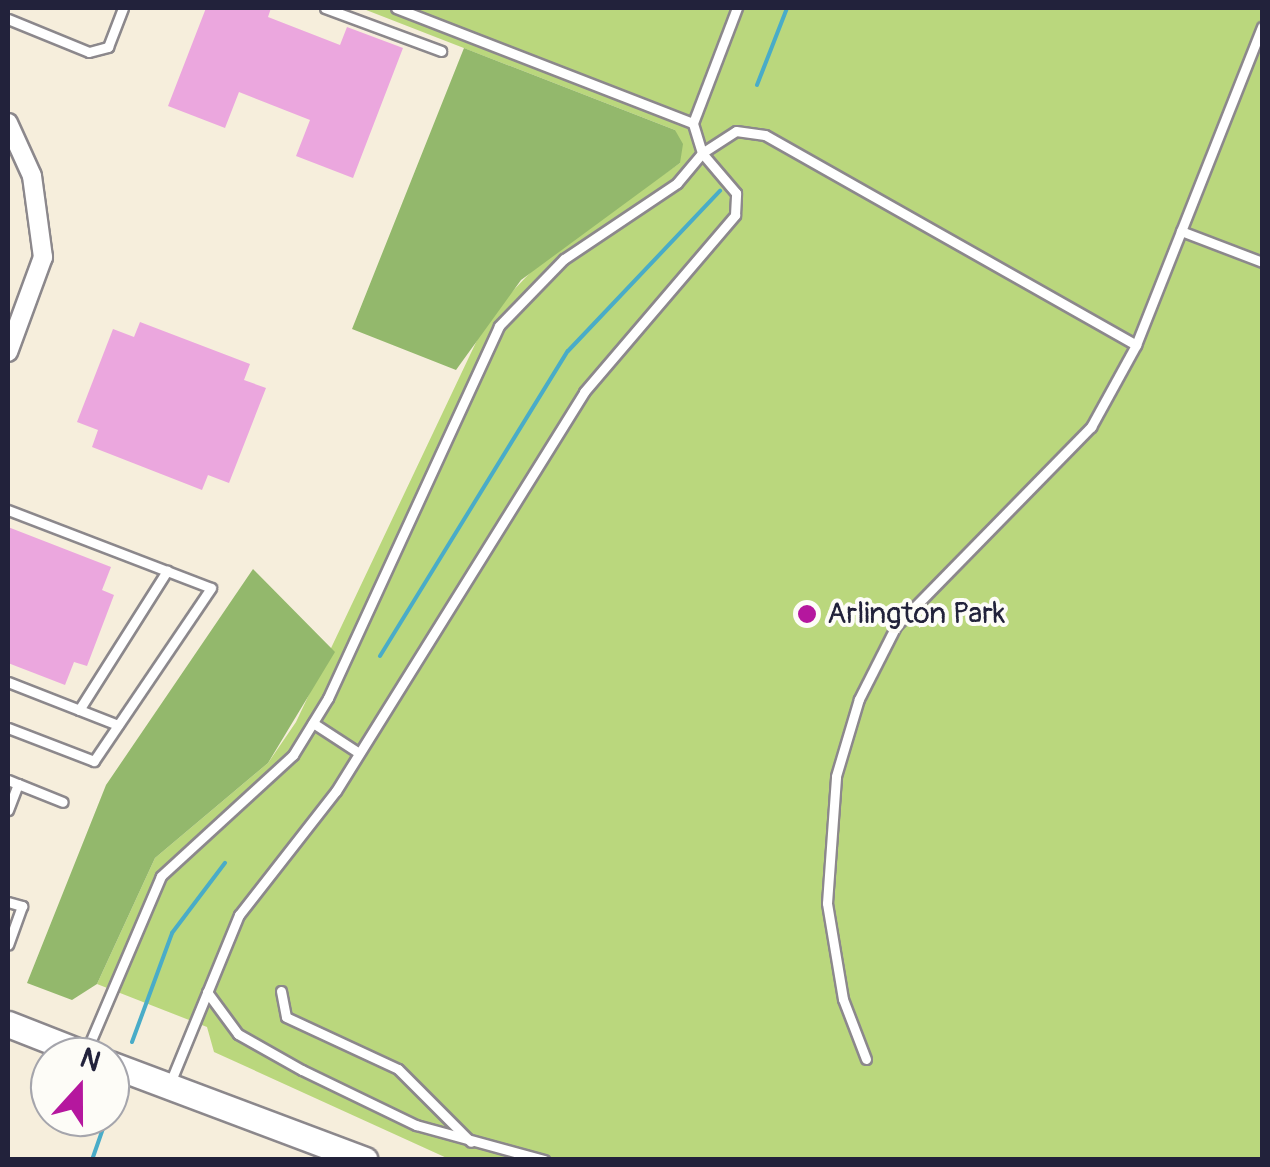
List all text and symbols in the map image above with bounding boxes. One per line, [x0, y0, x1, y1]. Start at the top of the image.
place label: Arlington Park [827, 596, 1005, 632]
marker: Arlington Park [796, 603, 818, 625]
north arrow [30, 1037, 130, 1137]
text: N [75, 1041, 105, 1080]

